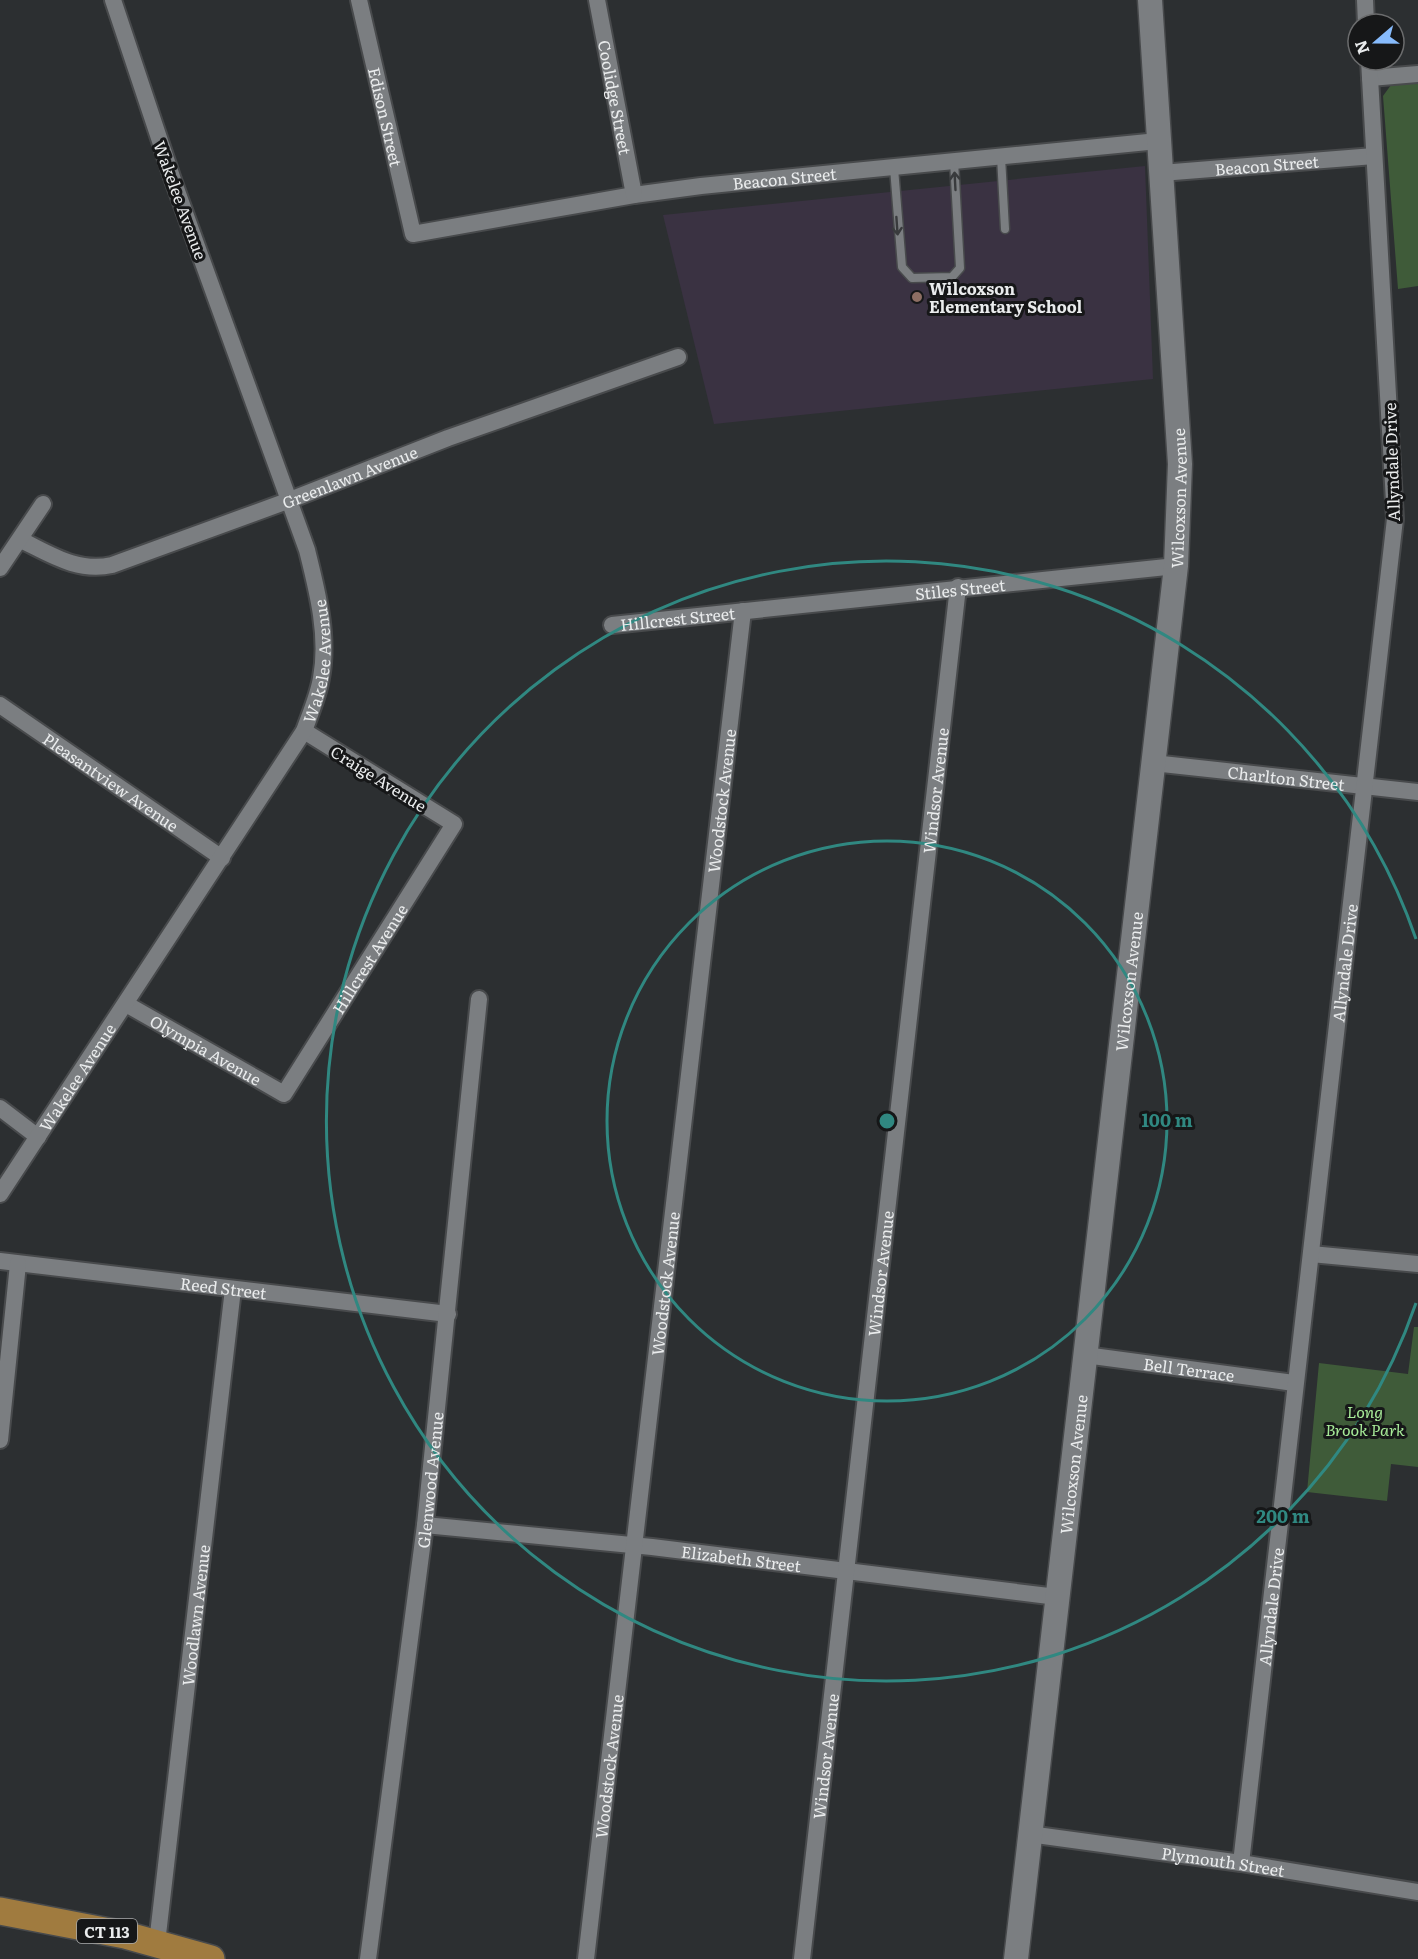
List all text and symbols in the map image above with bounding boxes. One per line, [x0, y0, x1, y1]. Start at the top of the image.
north arrow [1346, 12, 1406, 72]
text: N [1347, 37, 1375, 58]
street label: Coolidge Street [593, 38, 638, 157]
street label: Edison Street [363, 65, 409, 170]
street label: Wakelee Avenue [148, 137, 214, 263]
street label: Beacon Street [1214, 148, 1320, 181]
street label: Beacon Street [731, 161, 838, 195]
one-way arrow [950, 172, 961, 192]
one-way arrow [892, 215, 903, 235]
place label: Wilcoxson Elementary School [929, 276, 1083, 318]
marker: Wilcoxson Elementary School [910, 290, 924, 304]
street label: Allyndale Drive [1377, 402, 1405, 522]
street label: Wilcoxson Avenue [1164, 427, 1192, 569]
street label: Greenlawn Avenue [278, 439, 421, 514]
street label: Stiles Street [914, 572, 1007, 605]
street label: Wakelee Avenue [296, 598, 336, 726]
street label: Hillcrest Street [619, 600, 737, 636]
street label: Pleasantview Avenue [38, 726, 184, 837]
street label: Windsor Avenue [916, 726, 954, 855]
street label: Woodstock Avenue [701, 728, 741, 874]
street label: Craige Avenue [326, 739, 432, 817]
street label: Charlton Street [1226, 759, 1347, 796]
street label: Hillcrest Avenue [326, 899, 413, 1018]
street label: Allyndale Drive [1325, 902, 1363, 1023]
street label: Wilcoxson Avenue [1108, 910, 1148, 1052]
street label: Olympia Avenue [146, 1008, 266, 1091]
street label: Wakelee Avenue [33, 1018, 121, 1136]
text: 100 m [1141, 1106, 1193, 1133]
centre of rings [877, 1111, 897, 1131]
street label: Windsor Avenue [861, 1209, 899, 1337]
street label: Woodstock Avenue [644, 1210, 685, 1357]
street label: Reed Street [179, 1270, 268, 1304]
street label: Bell Terrace [1142, 1351, 1236, 1387]
street label: Wilcoxson Avenue [1053, 1393, 1093, 1535]
park label: Long Brook Park [1325, 1399, 1405, 1441]
street label: Glenwood Avenue [410, 1411, 449, 1550]
text: 200 m [1256, 1502, 1310, 1529]
street label: Elizabeth Street [680, 1539, 803, 1577]
street label: Woodlawn Avenue [175, 1543, 215, 1687]
street label: Allyndale Drive [1252, 1546, 1289, 1667]
street label: Windsor Avenue [806, 1692, 844, 1820]
street label: Woodstock Avenue [588, 1693, 629, 1839]
street label: Plymouth Street [1160, 1840, 1287, 1882]
road number: CT 113 [77, 1919, 137, 1943]

